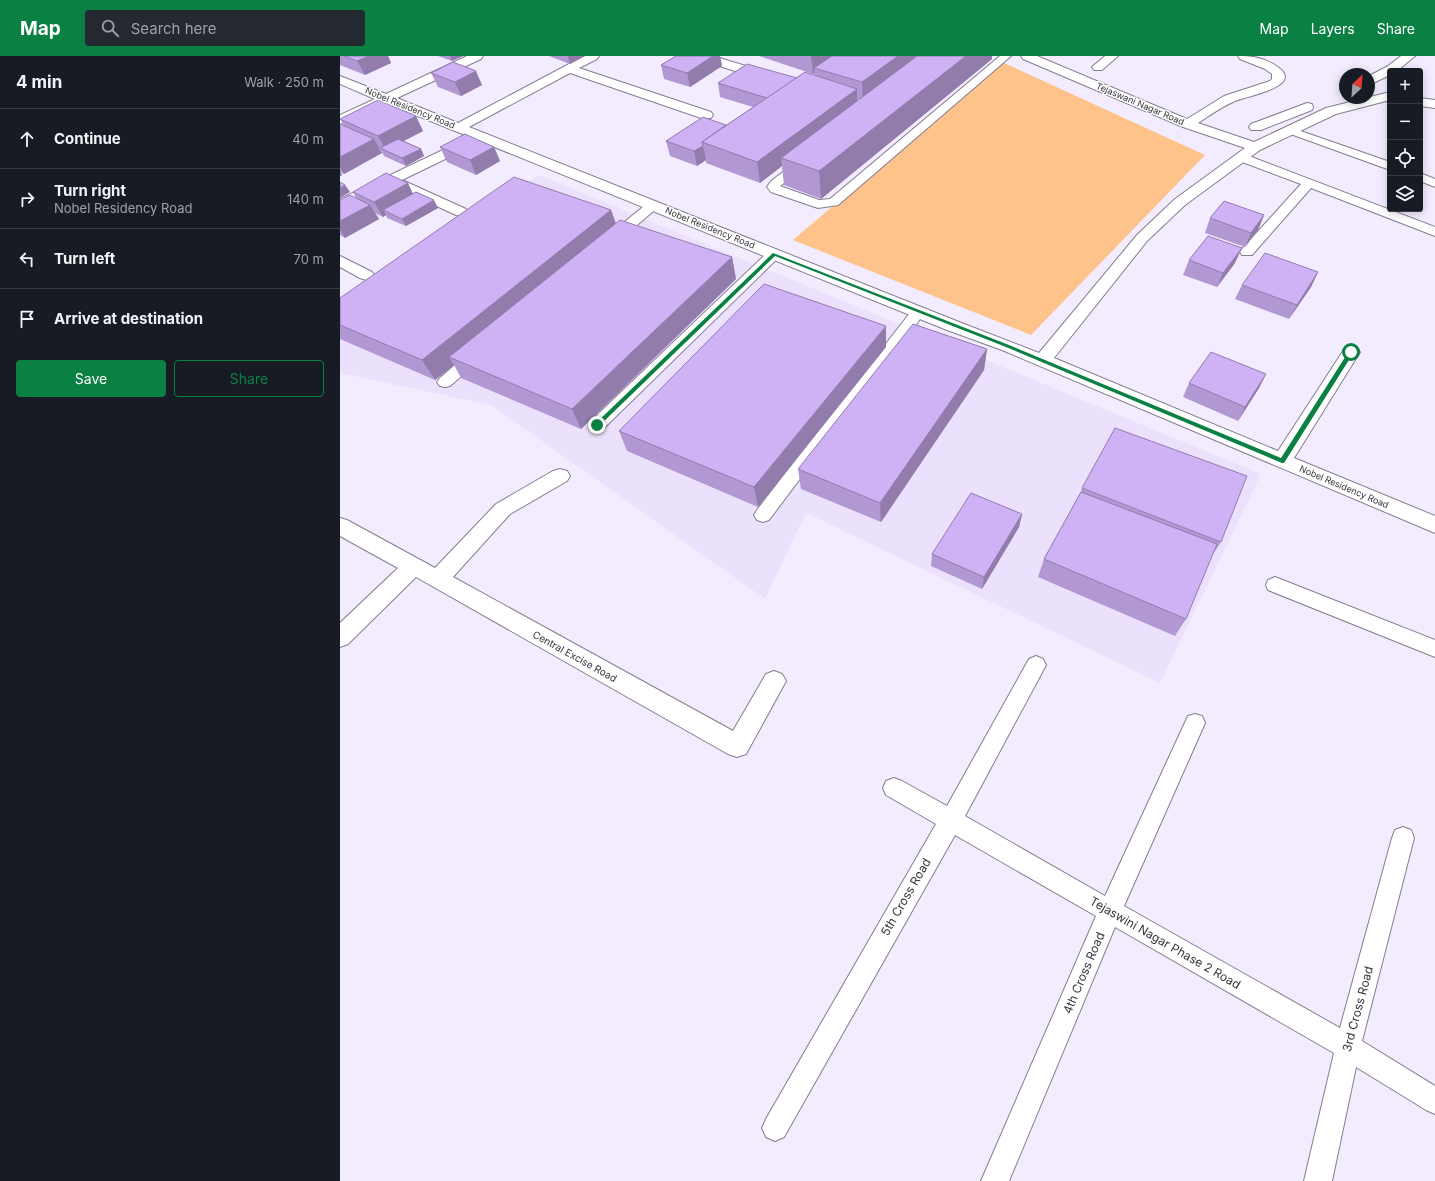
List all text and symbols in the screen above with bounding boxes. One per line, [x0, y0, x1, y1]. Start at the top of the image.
search box [85, 10, 365, 46]
text: Map [20, 17, 61, 40]
icon: search [99, 17, 121, 39]
text: Search here [131, 19, 216, 38]
text: Map [1260, 20, 1289, 37]
text: Layers [1311, 20, 1355, 37]
text: Share [1377, 20, 1415, 37]
north arrow [1339, 68, 1375, 104]
map controls [1387, 68, 1423, 212]
button: + [1387, 68, 1423, 104]
text: 4 min [16, 72, 62, 92]
text: Walk · 250 m [244, 74, 324, 90]
street label: Tejaswani Nagar Road [1094, 80, 1186, 127]
street label: Nobel Residency Road [364, 84, 457, 131]
button: − [1387, 104, 1423, 140]
icon: ahead [16, 128, 38, 150]
text: Continue [54, 129, 121, 148]
text: 40 m [292, 131, 324, 147]
button: locate [1387, 140, 1423, 176]
button: layers [1387, 176, 1423, 212]
text: Turn right [54, 181, 126, 200]
icon: right [16, 188, 38, 210]
text: 140 m [287, 191, 324, 207]
text: Nobel Residency Road [54, 200, 192, 216]
street label: Nobel Residency Road [664, 204, 757, 251]
icon: left [16, 248, 38, 270]
text: Turn left [54, 249, 115, 268]
text: 70 m [294, 251, 324, 267]
icon: arrive [16, 308, 38, 330]
text: Arrive at destination [54, 309, 203, 328]
route start [1342, 343, 1360, 361]
button: Save [16, 360, 166, 397]
button: Share [174, 360, 324, 397]
route end [588, 416, 606, 434]
street label: Nobel Residency Road [1298, 463, 1390, 510]
street label: Central Excise Road [531, 628, 619, 684]
street label: 5th Cross Road [877, 855, 934, 938]
street label: Tejaswini Nagar Phase 2 Road [1087, 893, 1243, 992]
street label: 4th Cross Road [1060, 930, 1108, 1016]
street label: 3rd Cross Road [1339, 965, 1376, 1053]

